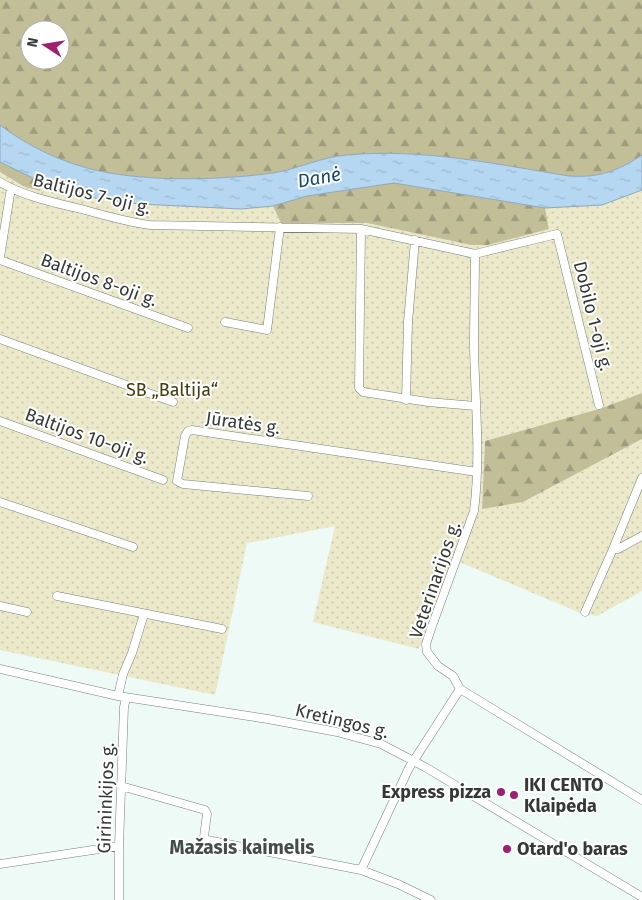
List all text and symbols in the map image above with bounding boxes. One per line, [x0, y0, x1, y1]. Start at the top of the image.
north arrow [20, 20, 70, 70]
text: N [23, 36, 42, 49]
water label: Danė [296, 162, 343, 193]
street label: Baltijos 7-oji g. [31, 169, 153, 219]
street label: Baltijos 8-oji g. [38, 249, 160, 311]
street label: Dobilo 1-oji g. [569, 259, 617, 373]
park label: SB „Baltija“ [126, 379, 218, 401]
street label: Baltijos 10-oji g. [22, 403, 152, 469]
street label: Jūratės g. [204, 407, 282, 439]
street label: Veterinarijos g. [405, 519, 465, 641]
street label: Kretingos g. [293, 699, 391, 743]
street label: Girininkijos g. [93, 742, 119, 854]
place label: IKI CENTO Klaipėda [524, 774, 604, 817]
place label: Express pizza [381, 781, 491, 803]
marker: Express pizza [495, 786, 507, 798]
marker: IKI CENTO Klaipėda [508, 789, 520, 801]
district label: Mažasis kaimelis [170, 836, 314, 859]
place label: Otard'o baras [517, 838, 628, 860]
marker: Otard'o baras [501, 843, 513, 855]

